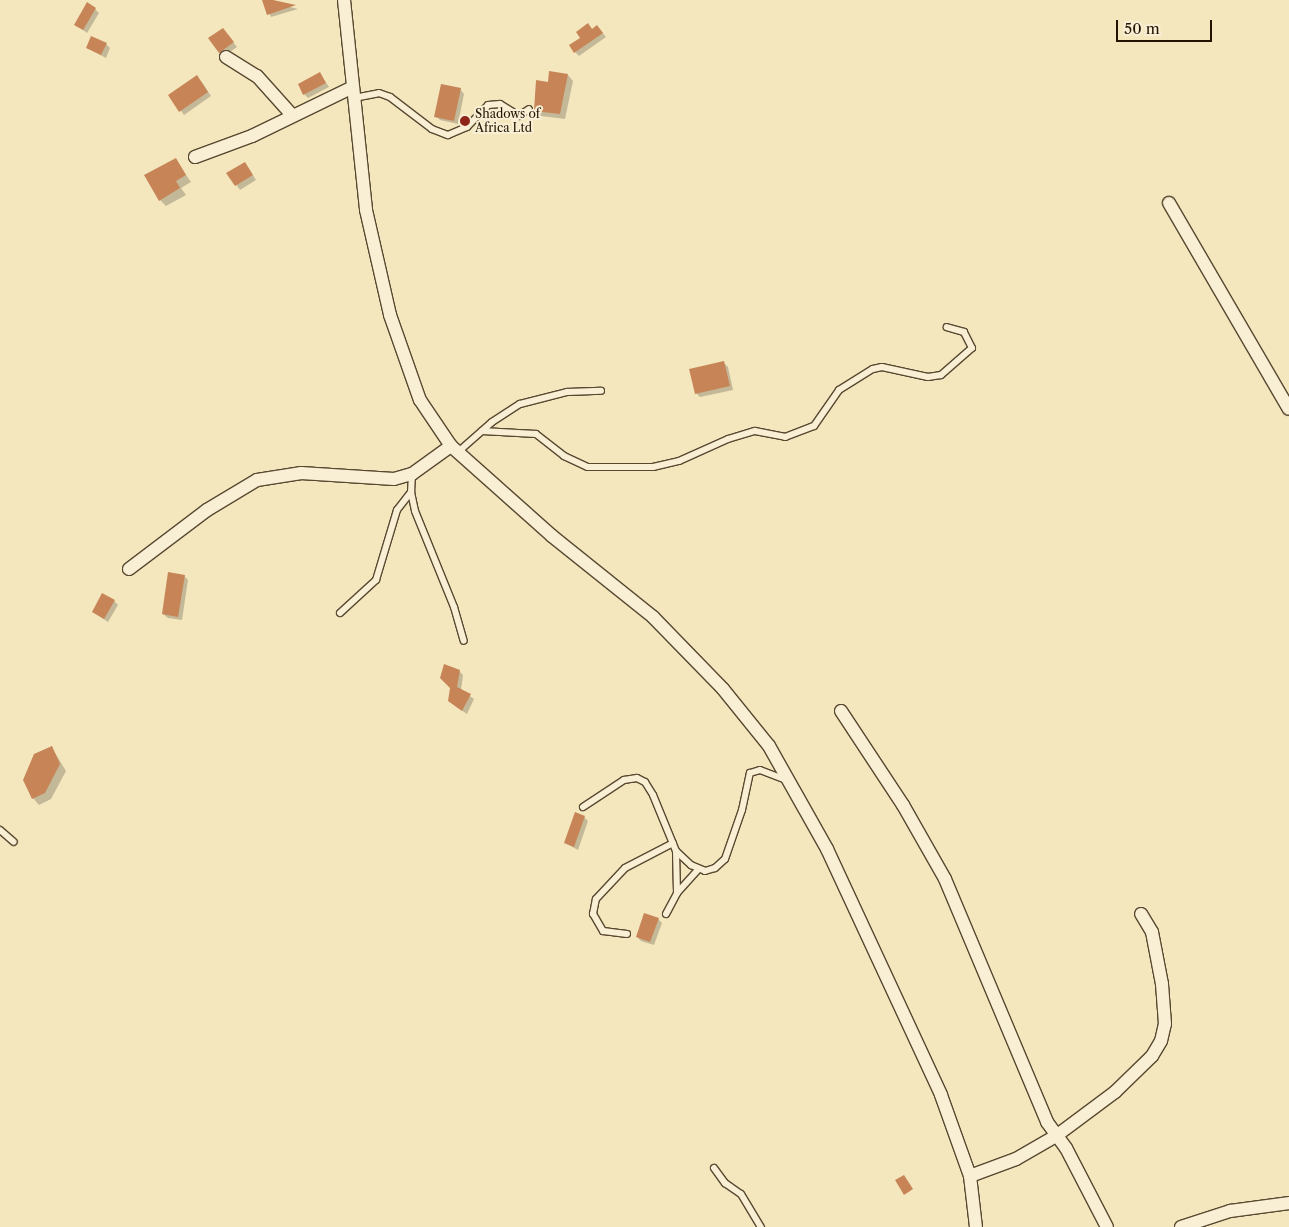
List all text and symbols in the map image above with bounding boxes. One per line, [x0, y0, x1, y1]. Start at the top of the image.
scale bar [1119, 10, 1215, 42]
text: 50 m [1124, 19, 1160, 38]
place label: Shadows of Africa Ltd [475, 107, 540, 135]
marker: Shadows of Africa Ltd [459, 115, 471, 127]

